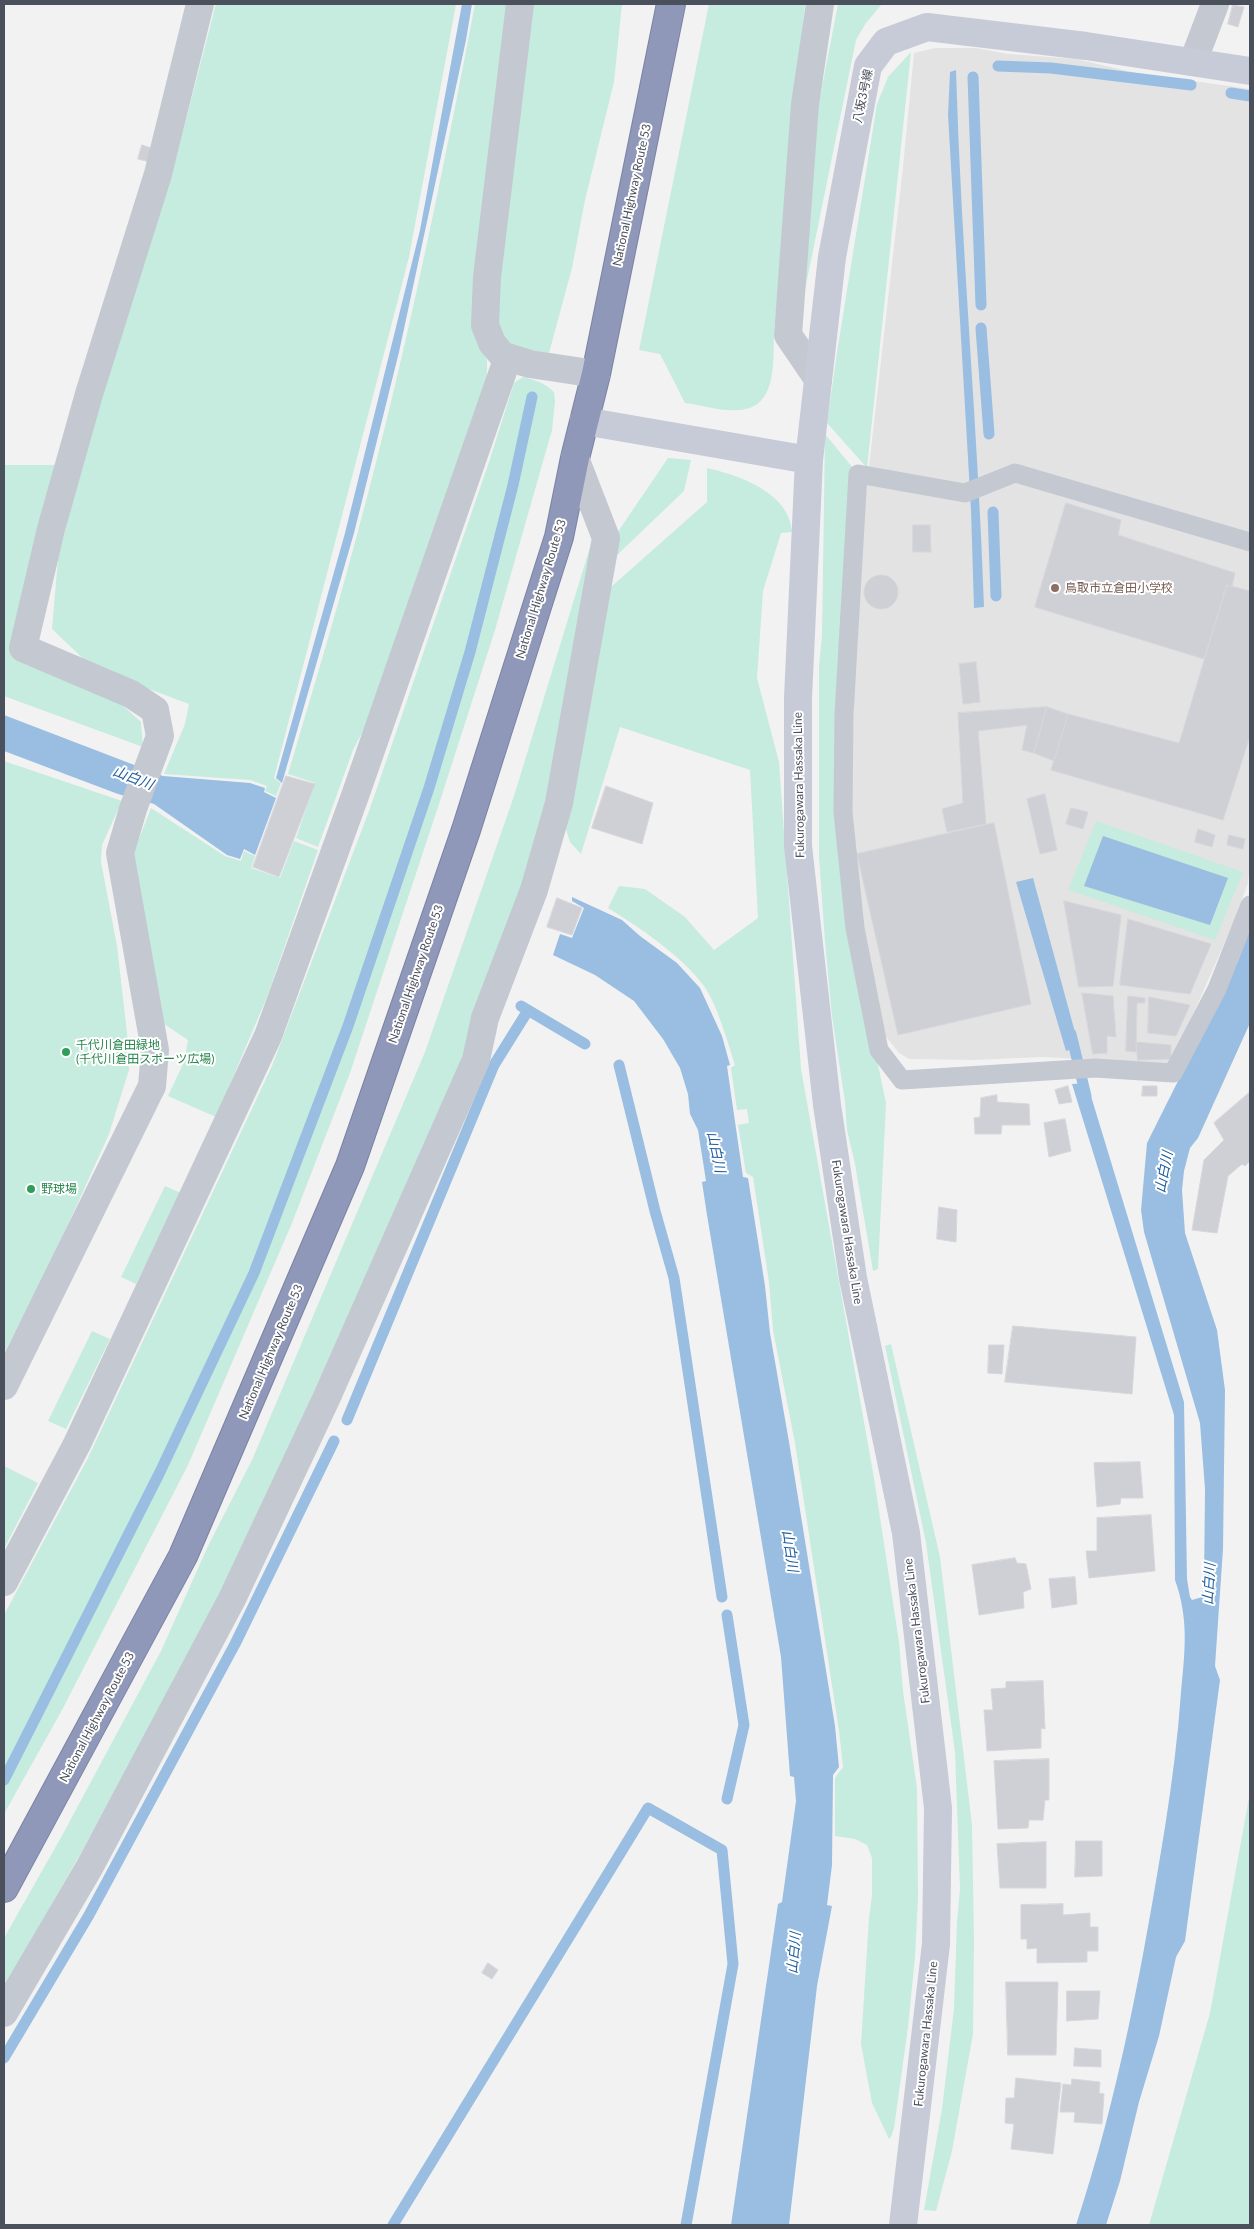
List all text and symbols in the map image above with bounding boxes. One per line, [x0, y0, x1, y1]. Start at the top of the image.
street label: 八坂3号線 [850, 68, 876, 124]
street label: National Highway Route 53 [610, 123, 654, 267]
street label: National Highway Route 53 [513, 517, 569, 661]
place label: 鳥取市立倉田小学校 [1065, 581, 1173, 595]
marker: 鳥取市立倉田小学校 [1049, 582, 1061, 594]
street label: Fukurogawara Hassaka Line [791, 712, 807, 858]
water label: 山白川 [110, 763, 156, 793]
street label: National Highway Route 53 [386, 903, 446, 1045]
place label: 千代川倉田緑地 (千代川倉田スポーツ広場) [76, 1038, 214, 1066]
marker: 千代川倉田緑地 (千代川倉田スポーツ広場) [60, 1046, 72, 1058]
water label: 山白川 [703, 1130, 729, 1174]
water label: 山白川 [1152, 1150, 1176, 1194]
street label: Fukurogawara Hassaka Line [828, 1159, 866, 1305]
place label: 野球場 [41, 1182, 77, 1196]
marker: 野球場 [25, 1183, 37, 1195]
street label: National Highway Route 53 [236, 1282, 306, 1422]
water label: 山白川 [779, 1529, 801, 1573]
street label: Fukurogawara Hassaka Line [901, 1558, 933, 1704]
water label: 山白川 [1200, 1563, 1218, 1605]
street label: National Highway Route 53 [57, 1650, 137, 1784]
water label: 山白川 [784, 1931, 804, 1975]
street label: Fukurogawara Hassaka Line [911, 1961, 941, 2107]

